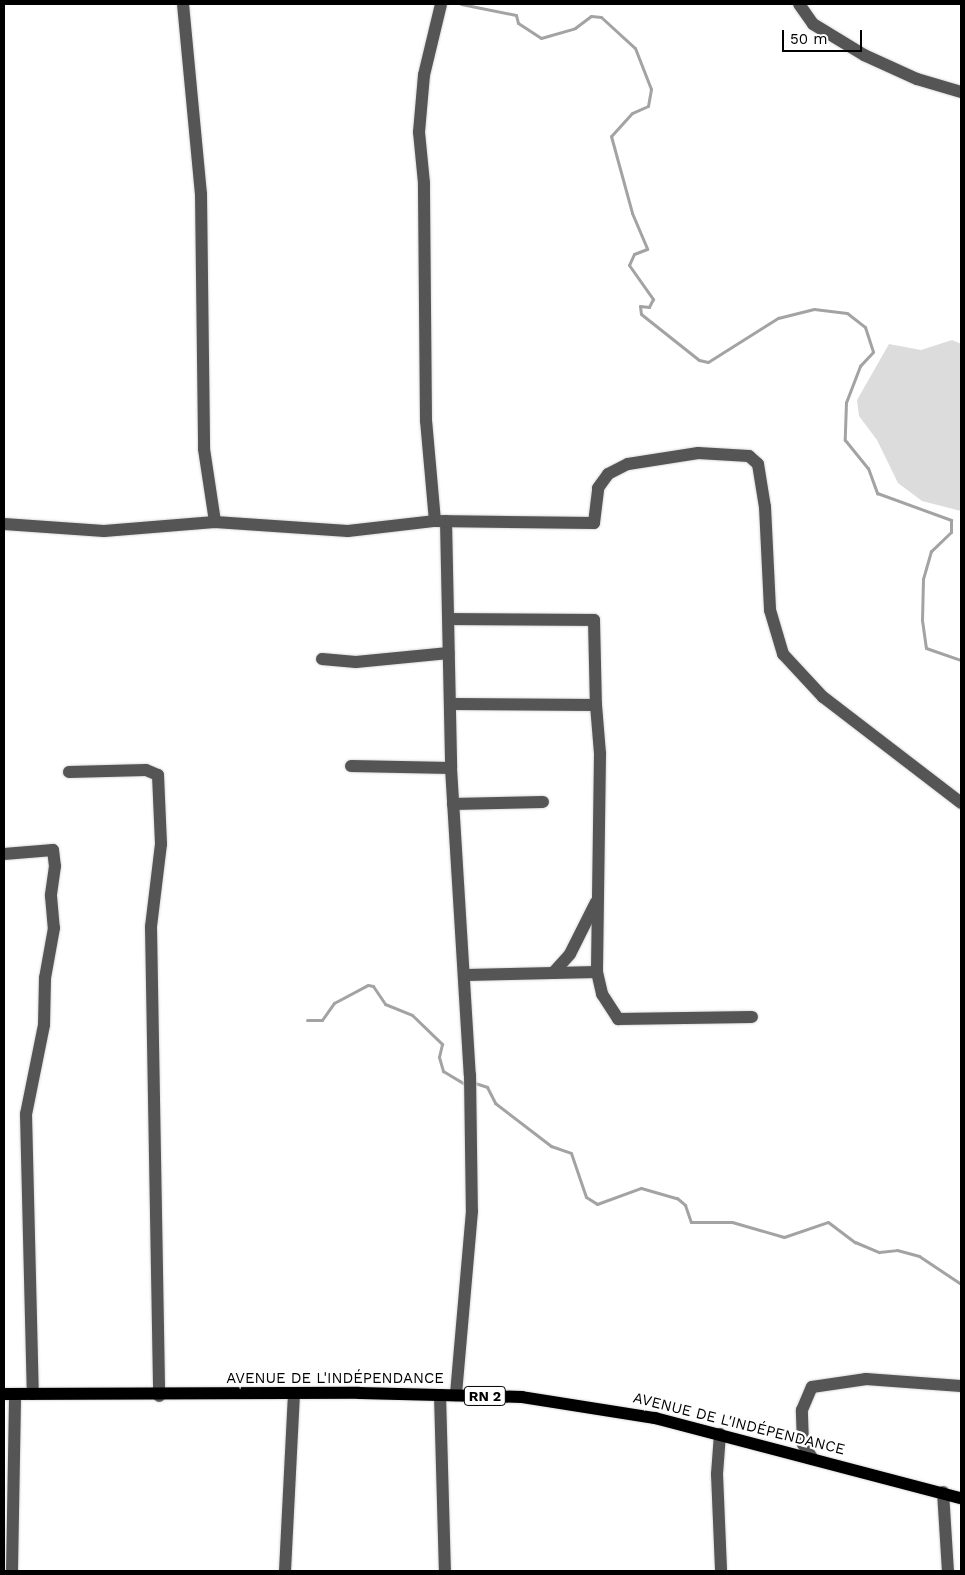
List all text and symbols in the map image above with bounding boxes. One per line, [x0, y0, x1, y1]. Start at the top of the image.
scale bar [785, 20, 865, 52]
text: 50 m [790, 30, 827, 48]
street label: AVENUE DE L'INDÉPENDANCE [226, 1370, 444, 1388]
road number: RN 2 [464, 1384, 506, 1408]
street label: AVENUE DE L'INDÉPENDANCE [631, 1389, 847, 1459]

